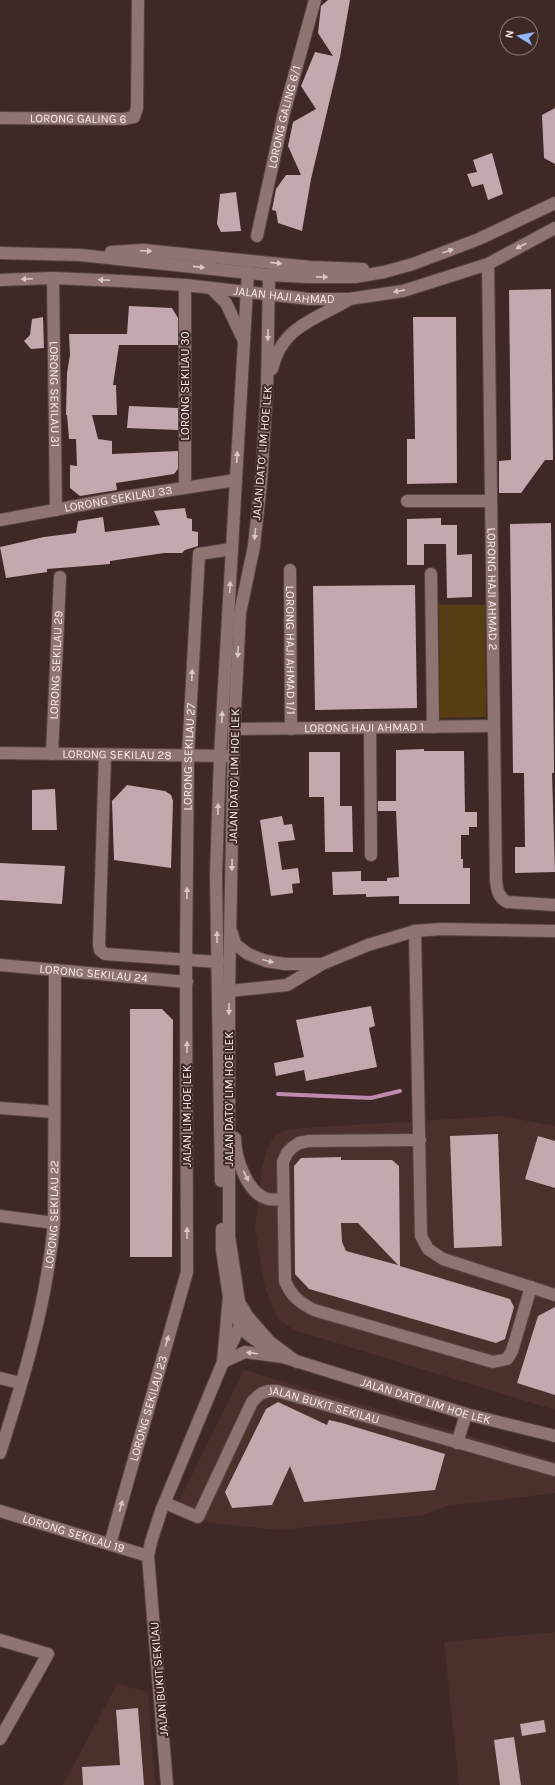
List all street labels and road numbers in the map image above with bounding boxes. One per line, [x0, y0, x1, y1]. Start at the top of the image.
street label: LORONG GALING 6/1 [265, 64, 304, 170]
street label: LORONG GALING 6 [30, 111, 126, 126]
street label: JALAN HAJI AHMAD [233, 284, 335, 306]
street label: LORONG SEKILAU 30 [178, 331, 192, 441]
street label: LORONG SEKILAU 31 [47, 341, 62, 447]
street label: JALAN DATO' LIM HOE LEK [249, 385, 275, 521]
street label: LORONG SEKILAU 33 [63, 483, 173, 515]
street label: LORONG HAJI AHMAD 2 [484, 527, 500, 651]
street label: LORONG HAJI AHMAD 1/1 [283, 585, 298, 715]
street label: LORONG SEKILAU 29 [47, 610, 65, 720]
street label: LORONG SEKILAU 27 [180, 702, 198, 811]
street label: JALAN DATO' LIM HOE LEK [226, 708, 242, 844]
street label: LORONG HAJI AHMAD 1 [304, 720, 424, 735]
street label: LORONG SEKILAU 28 [62, 747, 172, 762]
street label: LORONG SEKILAU 24 [39, 962, 149, 985]
street label: JALAN DATO' LIM HOE LEK [222, 1031, 236, 1166]
street label: JALAN LIM HOE LEK [180, 1064, 194, 1167]
street label: LORONG SEKILAU 22 [41, 1160, 61, 1270]
street label: LORONG SEKILAU 23 [127, 1354, 170, 1463]
street label: JALAN DATO' LIM HOE LEK [359, 1375, 493, 1427]
street label: JALAN BUKIT SEKILAU [267, 1384, 381, 1427]
street label: LORONG SEKILAU 19 [21, 1511, 127, 1556]
street label: JALAN BUKIT SEKILAU [147, 1621, 171, 1737]

